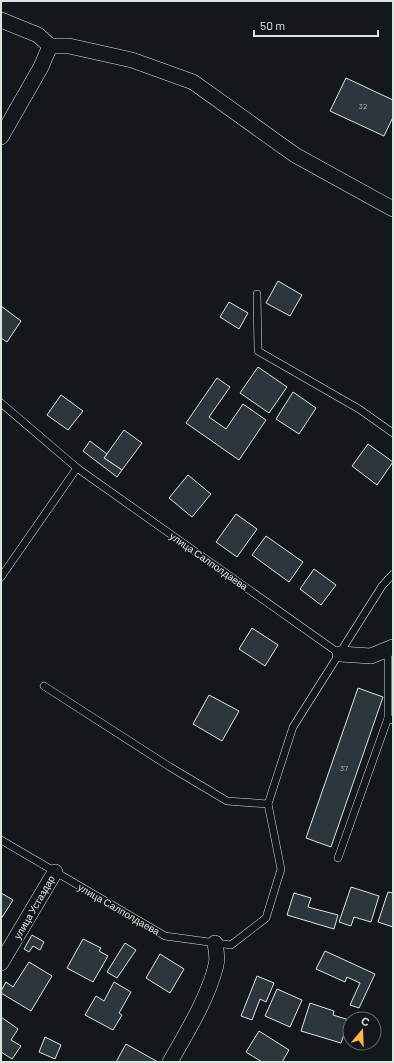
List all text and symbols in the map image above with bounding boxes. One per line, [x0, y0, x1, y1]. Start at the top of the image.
scale bar [254, 12, 378, 38]
text: 50 m [260, 18, 285, 32]
house number: 32 [359, 101, 367, 111]
street label: улица Салполдаева [168, 530, 251, 593]
house number: 37 [340, 763, 348, 773]
street label: улица Устаздар [11, 873, 57, 941]
street label: улица Салполдаева [76, 881, 162, 938]
north arrow [342, 1011, 382, 1051]
text: С [360, 1014, 371, 1029]

